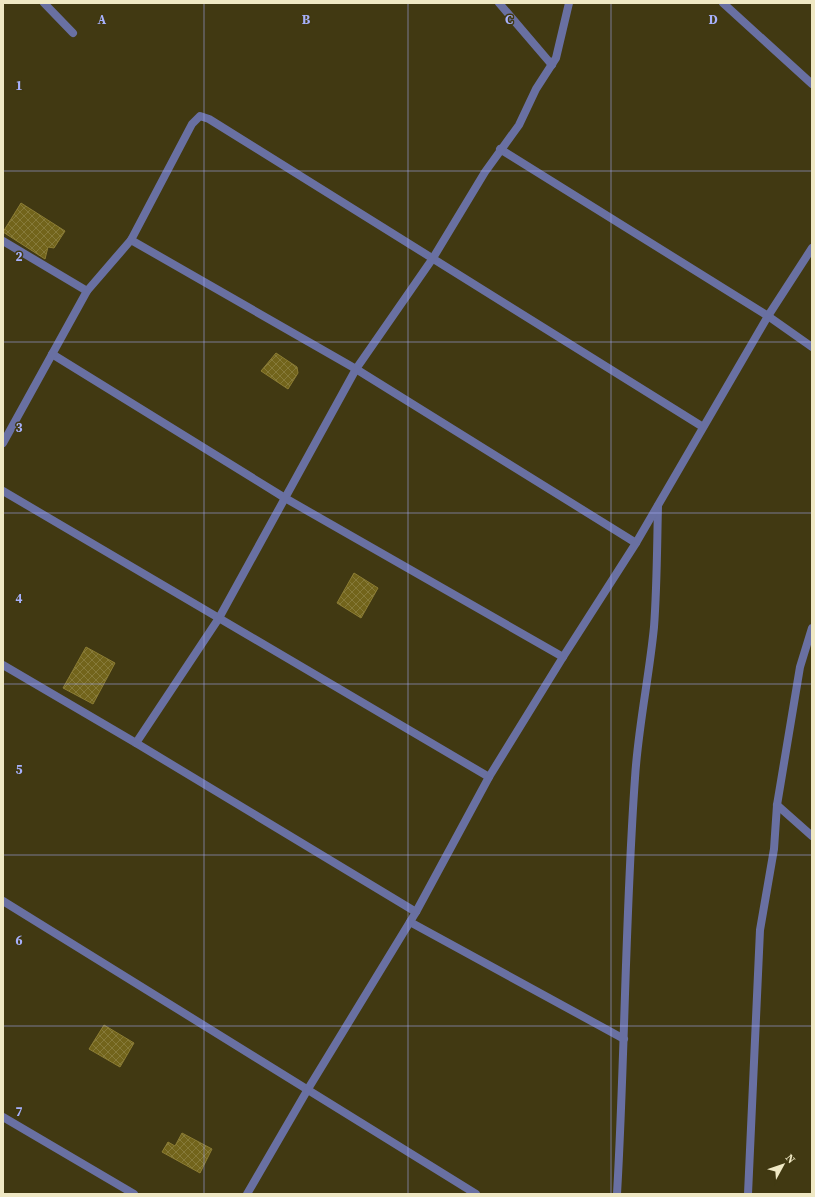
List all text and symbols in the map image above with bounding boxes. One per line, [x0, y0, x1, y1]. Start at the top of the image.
text: A [98, 11, 107, 28]
text: B [302, 11, 311, 28]
text: C [505, 11, 513, 28]
text: D [708, 11, 718, 28]
text: 1 [15, 77, 23, 94]
text: 2 [15, 248, 23, 265]
text: 3 [15, 419, 23, 436]
text: 4 [15, 590, 23, 607]
text: 5 [15, 761, 23, 778]
text: 6 [15, 932, 23, 949]
text: 7 [15, 1103, 23, 1120]
north arrow [763, 1145, 803, 1185]
text: N [782, 1151, 799, 1167]

